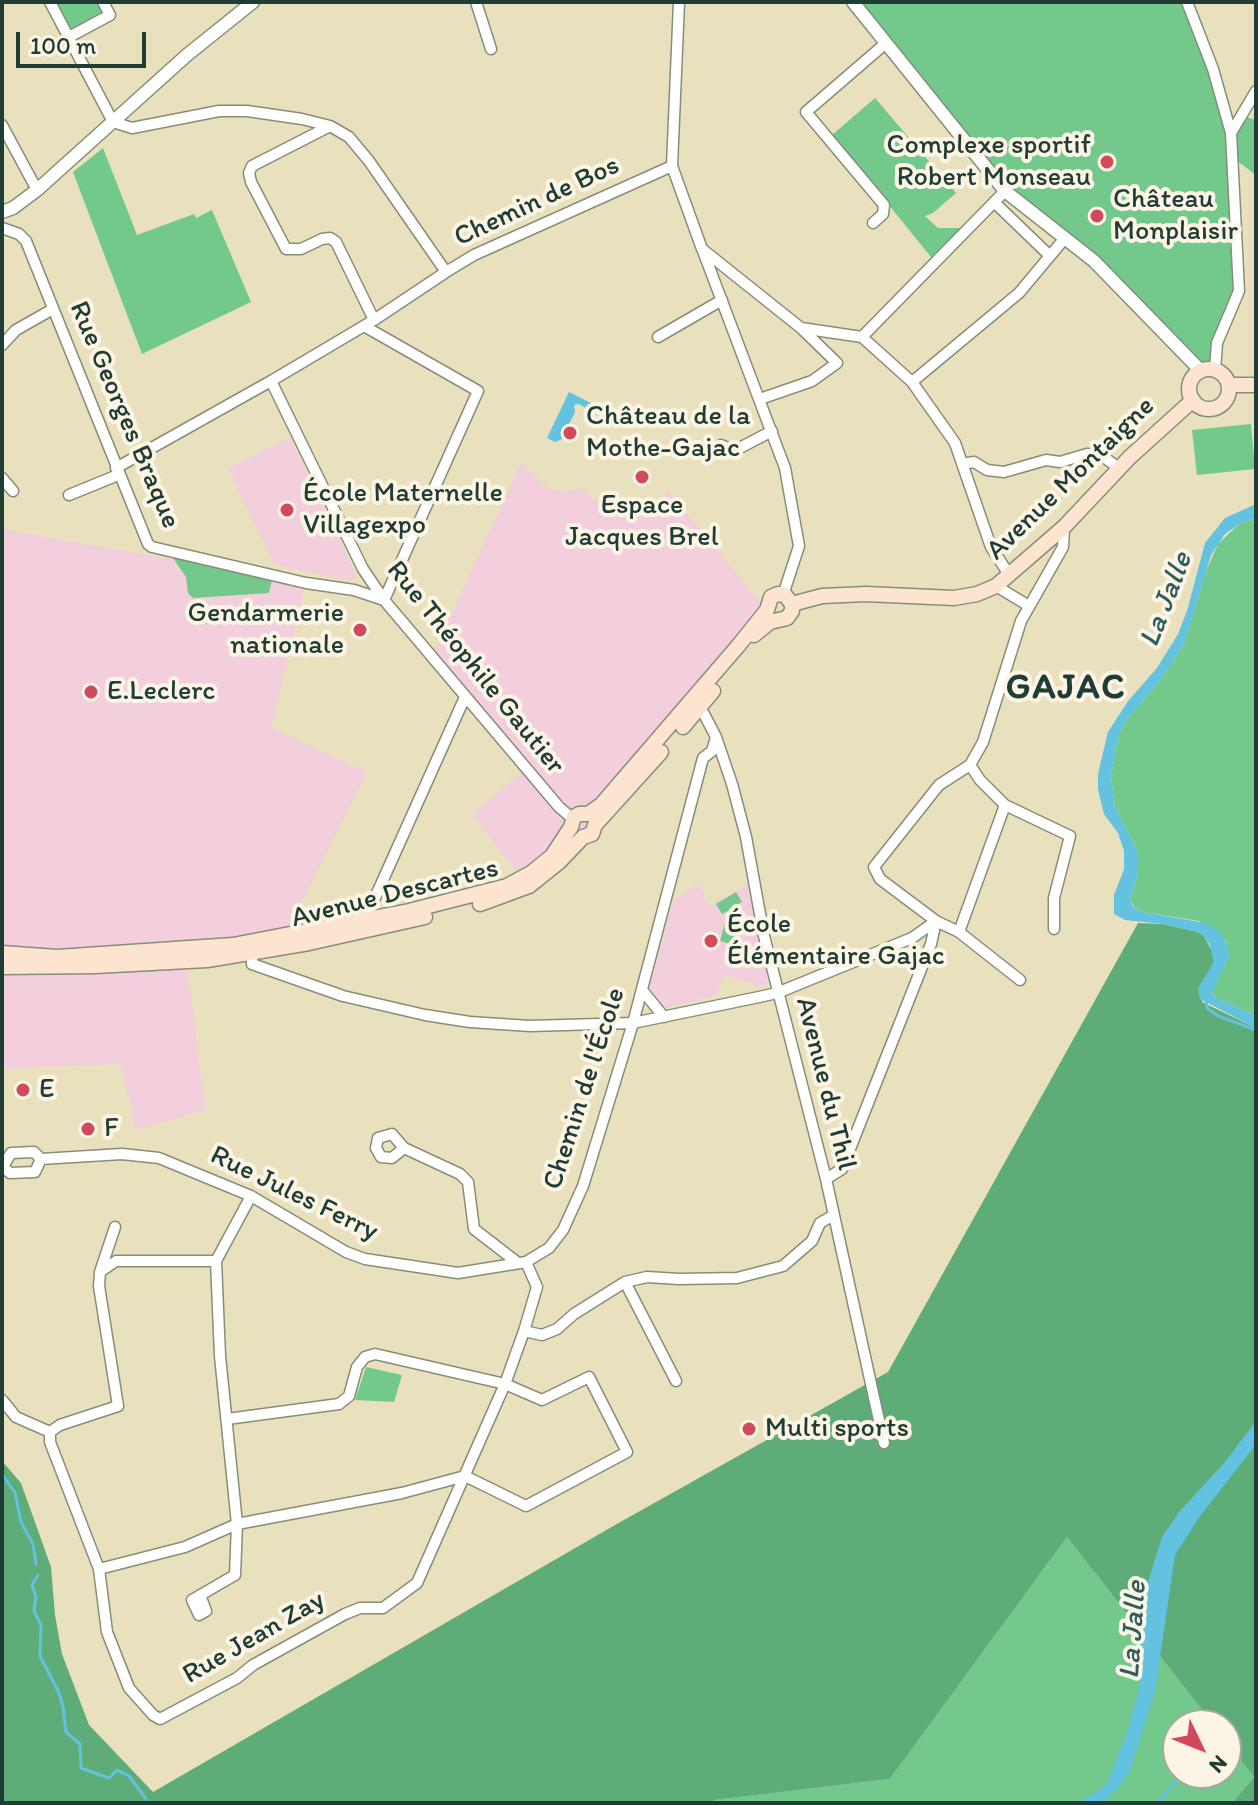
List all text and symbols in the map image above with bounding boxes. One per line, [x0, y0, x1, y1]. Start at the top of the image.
scale bar [20, 16, 150, 66]
text: 100 m [30, 31, 96, 60]
place label: Complexe sportif Robert Monseau [886, 129, 1091, 195]
street label: Chemin de Bos [449, 149, 625, 255]
marker: Complexe sportif Robert Monseau [1098, 153, 1116, 171]
place label: Château Monplaisir [1113, 183, 1238, 249]
marker: Château Monplaisir [1088, 207, 1106, 225]
street label: Rue Georges Braque [61, 296, 187, 534]
street label: Avenue Montaigne [980, 390, 1162, 568]
place label: Château de la Mothe-Gajac [586, 400, 751, 466]
marker: Château de la Mothe-Gajac [561, 424, 579, 442]
marker: Espace Jacques Brel [633, 468, 651, 486]
place label: École Maternelle Villagexpo [303, 477, 503, 543]
place label: Espace Jacques Brel [565, 489, 719, 555]
marker: École Maternelle Villagexpo [278, 501, 296, 519]
water label: La Jalle [1133, 548, 1201, 652]
street label: Rue Théophile Gautier [379, 555, 571, 781]
place label: Gendarmerie nationale [188, 597, 344, 663]
marker: Gendarmerie nationale [351, 621, 369, 639]
district label: GAJAC [1006, 667, 1126, 711]
place label: E.Leclerc [107, 675, 215, 709]
marker: E.Leclerc [82, 683, 100, 701]
street label: Avenue Descartes [288, 852, 502, 936]
place label: École Élémentaire Gajac [727, 908, 944, 974]
marker: École Élémentaire Gajac [702, 932, 720, 950]
street label: Chemin de l'École [537, 984, 633, 1194]
street label: Avenue du Thil [787, 994, 863, 1174]
place label: E [39, 1073, 54, 1107]
marker: E [14, 1081, 32, 1099]
place label: F [104, 1112, 118, 1146]
marker: F [79, 1120, 97, 1138]
street label: Rue Jules Ferry [205, 1139, 383, 1249]
place label: Multi sports [765, 1412, 909, 1446]
marker: Multi sports [740, 1420, 758, 1438]
water label: La Jalle [1113, 1580, 1155, 1680]
street label: Rue Jean Zay [177, 1584, 331, 1692]
north arrow [1162, 1709, 1242, 1789]
text: N [1204, 1750, 1233, 1779]

